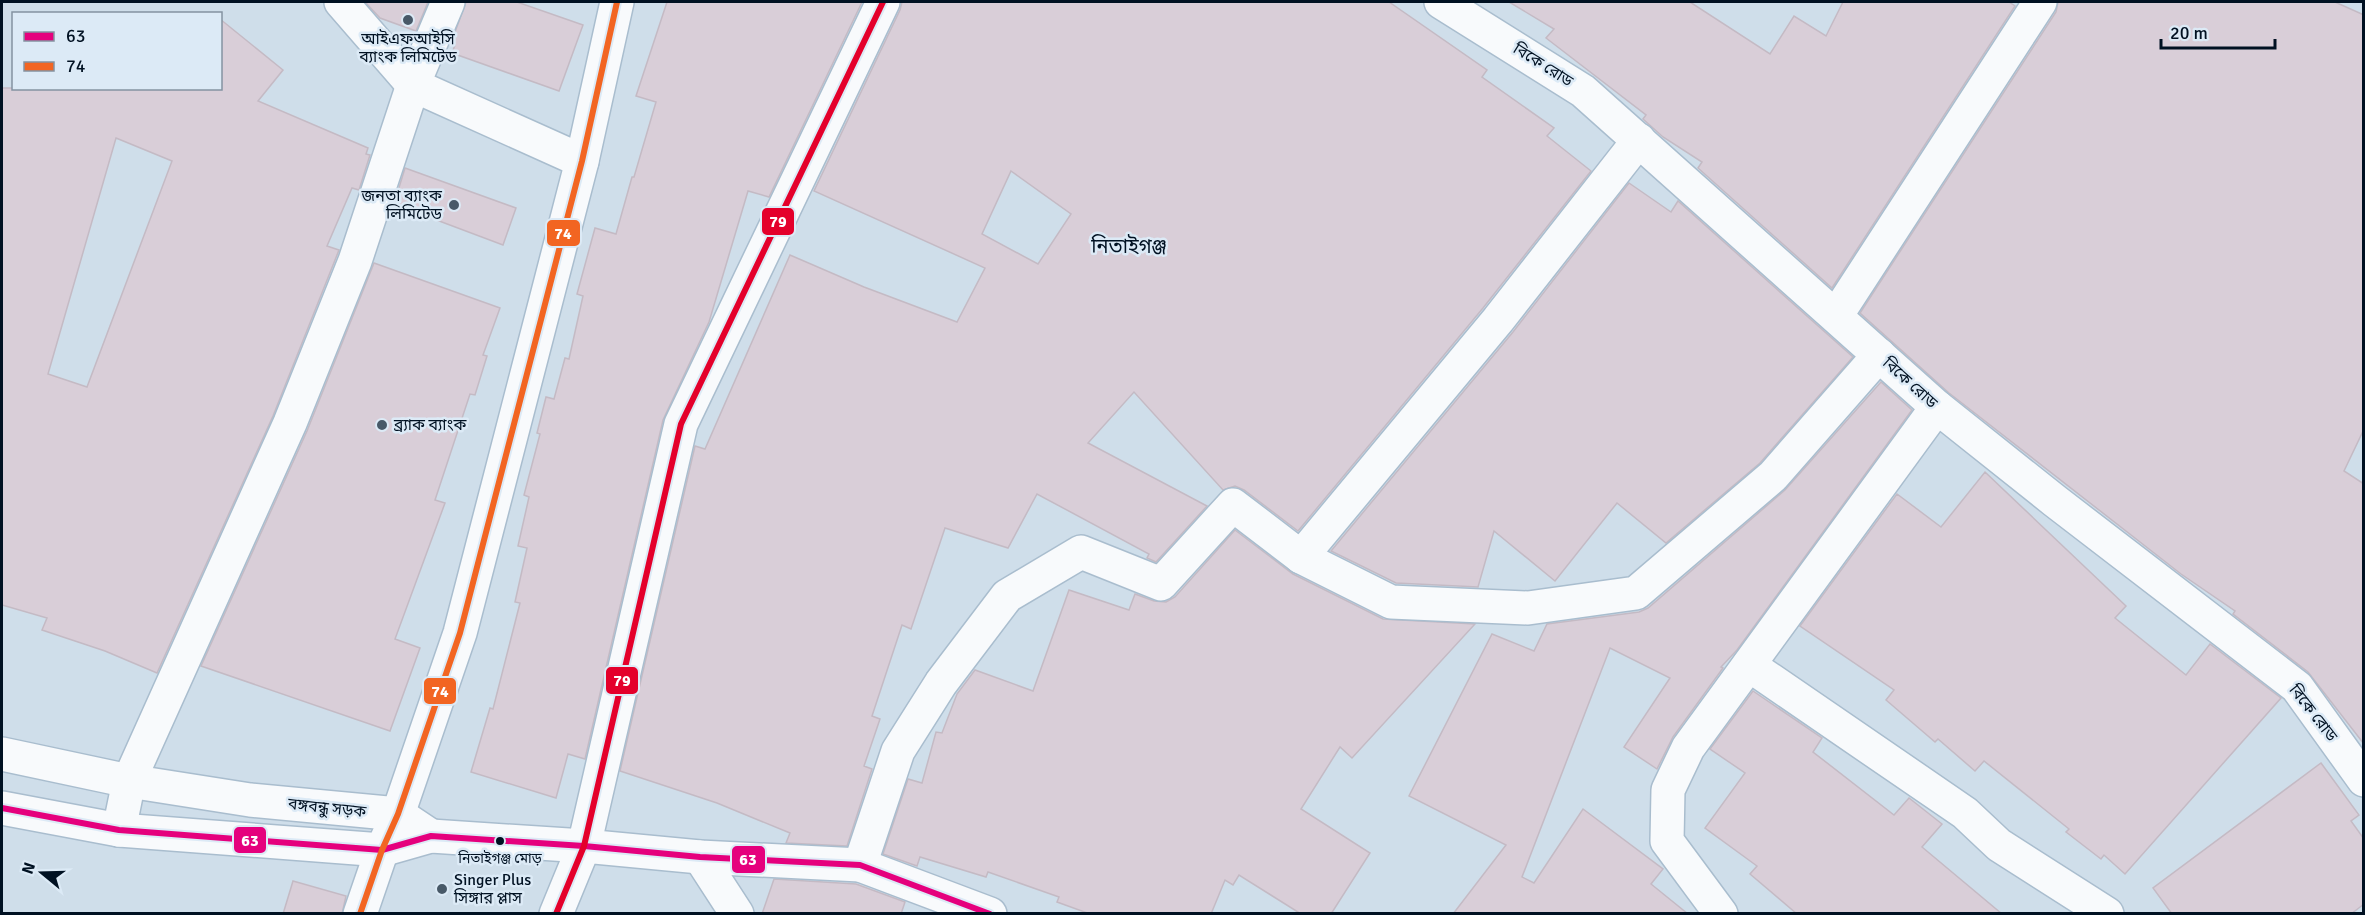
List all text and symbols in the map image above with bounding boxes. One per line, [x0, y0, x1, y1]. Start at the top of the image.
legend [12, 12, 222, 90]
scale bar [2161, 12, 2275, 50]
marker: আইএফআইসি ব্যাংক লিমিটেড [401, 13, 415, 27]
text: 20 m [2170, 22, 2208, 44]
text: 63 [66, 25, 85, 47]
place label: আইএফআইসি ব্যাংক লিমিটেড [358, 29, 457, 67]
street label: বিকে রোড [1508, 38, 1577, 92]
text: 74 [66, 55, 86, 77]
place label: জনতা ব্যাংক লিমিটেড [360, 186, 443, 224]
marker: জনতা ব্যাংক লিমিটেড [447, 198, 461, 212]
line badge: 79 [761, 207, 795, 236]
text: 79 [769, 212, 787, 232]
line badge: 74 [546, 219, 581, 247]
text: 74 [554, 224, 572, 244]
district label: নিতাইগঞ্জ [1090, 234, 1167, 259]
street label: বিকে রোড [1878, 352, 1942, 413]
place label: ব্র্যাক ব্যাংক [393, 415, 468, 435]
marker: ব্র্যাক ব্যাংক [375, 418, 389, 432]
line badge: 79 [605, 666, 639, 695]
text: 79 [613, 671, 631, 691]
line badge: 74 [423, 677, 457, 705]
street label: বিকে রোড [2284, 680, 2342, 746]
text: 74 [431, 682, 449, 702]
street label: বঙ্গবন্ধু সড়ক [286, 794, 368, 823]
line badge: 63 [233, 826, 267, 854]
text: 63 [241, 831, 259, 851]
marker: নিতাইগঞ্জ মোড় [494, 835, 506, 847]
north arrow [12, 843, 72, 903]
line badge: 63 [731, 845, 766, 874]
place label: নিতাইগঞ্জ মোড় [457, 850, 543, 867]
text: 63 [739, 850, 757, 870]
text: N [17, 860, 40, 877]
place label: Singer Plus সিঙ্গার প্লাস [453, 870, 531, 908]
marker: Singer Plus সিঙ্গার প্লাস [435, 882, 449, 896]

